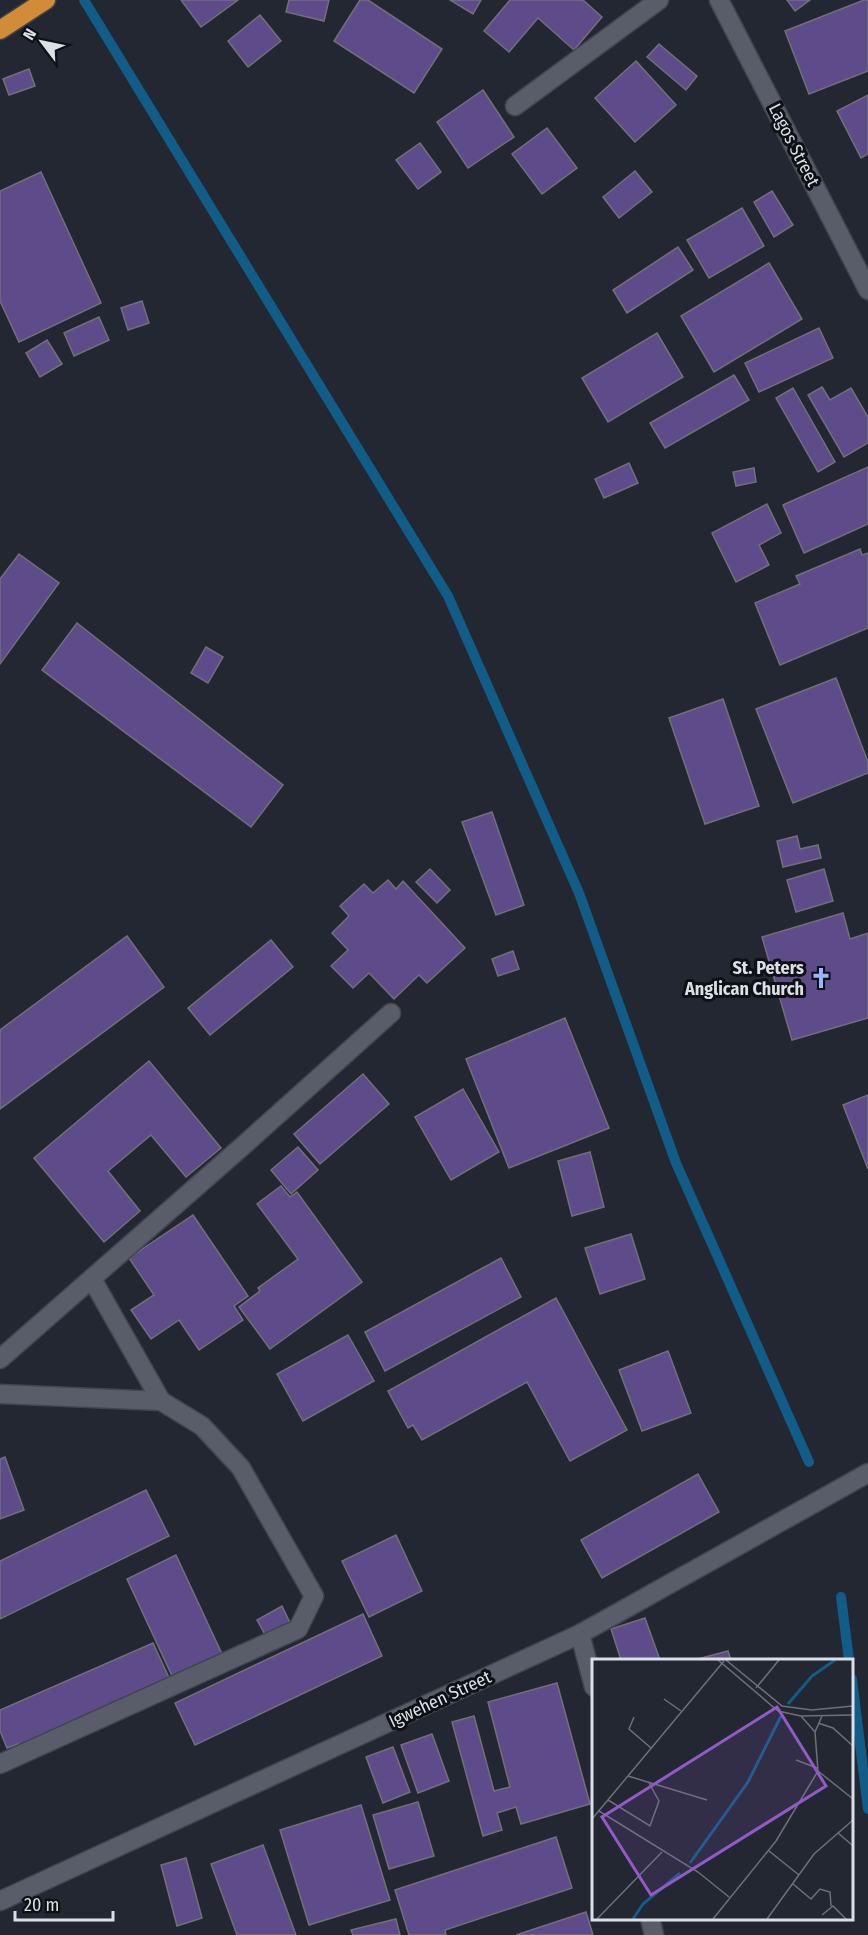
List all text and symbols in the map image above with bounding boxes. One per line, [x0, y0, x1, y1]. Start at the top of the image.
north arrow [12, 12, 72, 72]
text: N [19, 25, 40, 43]
street label: Lagos Street [764, 100, 824, 190]
place label: St. Peters Anglican Church [684, 957, 804, 1000]
church icon: St. Peters Anglican Church [809, 966, 833, 990]
inset map [592, 1659, 853, 1920]
street label: Igwehen Street [385, 1666, 495, 1732]
scale bar [15, 1884, 112, 1922]
text: 20 m [24, 1894, 59, 1916]

